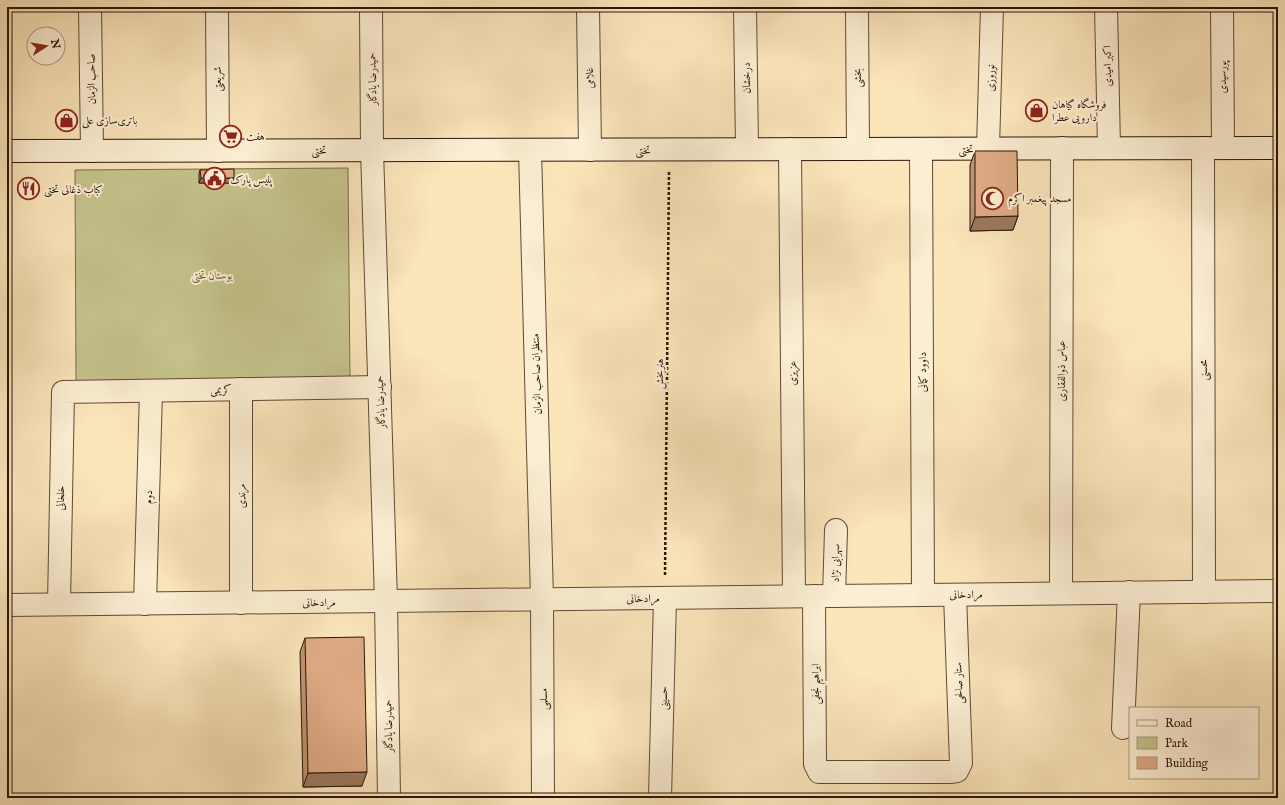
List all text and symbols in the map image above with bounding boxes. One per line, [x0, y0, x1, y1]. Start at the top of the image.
north arrow [26, 26, 66, 66]
text: N [47, 37, 63, 51]
street label: اکبر امیدی [1101, 45, 1115, 87]
street label: حمیدرضا یادگار [365, 52, 380, 107]
street label: صاحب الزمان [85, 53, 99, 104]
street label: پورسیدی [1216, 60, 1230, 93]
street label: درخشان [740, 62, 754, 94]
street label: نوروزی [984, 64, 998, 92]
street label: شریعتی [211, 66, 226, 92]
street label: غلامی [583, 67, 597, 89]
street label: بخشی [851, 68, 865, 88]
shop icon: فروشگاه گیاهان دارویی عطرا [1023, 97, 1049, 123]
place label: فروشگاه گیاهان دارویی عطرا [1052, 97, 1107, 125]
shop icon: باتری‌سازی علی [53, 107, 79, 133]
place label: باتری‌سازی علی [82, 114, 137, 129]
supermarket icon: هفت [217, 123, 243, 149]
place label: هفت [246, 130, 265, 144]
street label: تختی [958, 143, 974, 158]
street label: تختی [311, 144, 327, 159]
street label: تختی [635, 144, 651, 159]
public building icon: پلیس پارک [202, 166, 228, 192]
place label: پلیس پارک [230, 173, 273, 187]
restaurant icon: کباب ذغالی تختی [15, 176, 41, 202]
place label: کباب ذغالی تختی [44, 183, 103, 198]
mosque icon: مسجد پیغمبر اکرم [979, 185, 1005, 211]
place label: مسجد پیغمبر اکرم [1008, 192, 1071, 208]
park label: بوستان تختی [191, 269, 233, 284]
street label: منتظران صاحب الزمان [529, 333, 545, 415]
street label: عباس ذوالفقاری [1055, 340, 1069, 402]
street label: داوود کمانی [916, 352, 930, 392]
street label: هنربخش [653, 358, 667, 390]
street label: محسنی [1197, 359, 1212, 380]
street label: عزیزی [786, 360, 800, 386]
street label: حمیدرضا یادگار [372, 375, 389, 430]
street label: کریمی [210, 383, 232, 398]
street label: مرندی [235, 484, 249, 508]
street label: خلخالی [54, 485, 68, 511]
street label: دوم [142, 490, 158, 505]
street label: سهرابی نژاد [829, 543, 843, 583]
street label: مرادخانی [949, 588, 983, 602]
street label: مرادخانی [626, 592, 660, 606]
street label: مرادخانی [302, 596, 336, 610]
street label: ستار صالحی [951, 662, 968, 704]
street label: ابراهیم نجفی [809, 664, 826, 704]
street label: حسینی [657, 686, 672, 710]
street label: مسلمی [537, 688, 552, 710]
street label: حمیدرضا یادگار [381, 699, 396, 754]
legend [1129, 707, 1259, 779]
text: Road [1165, 716, 1193, 731]
text: Park [1165, 736, 1188, 751]
text: Building [1165, 756, 1209, 771]

